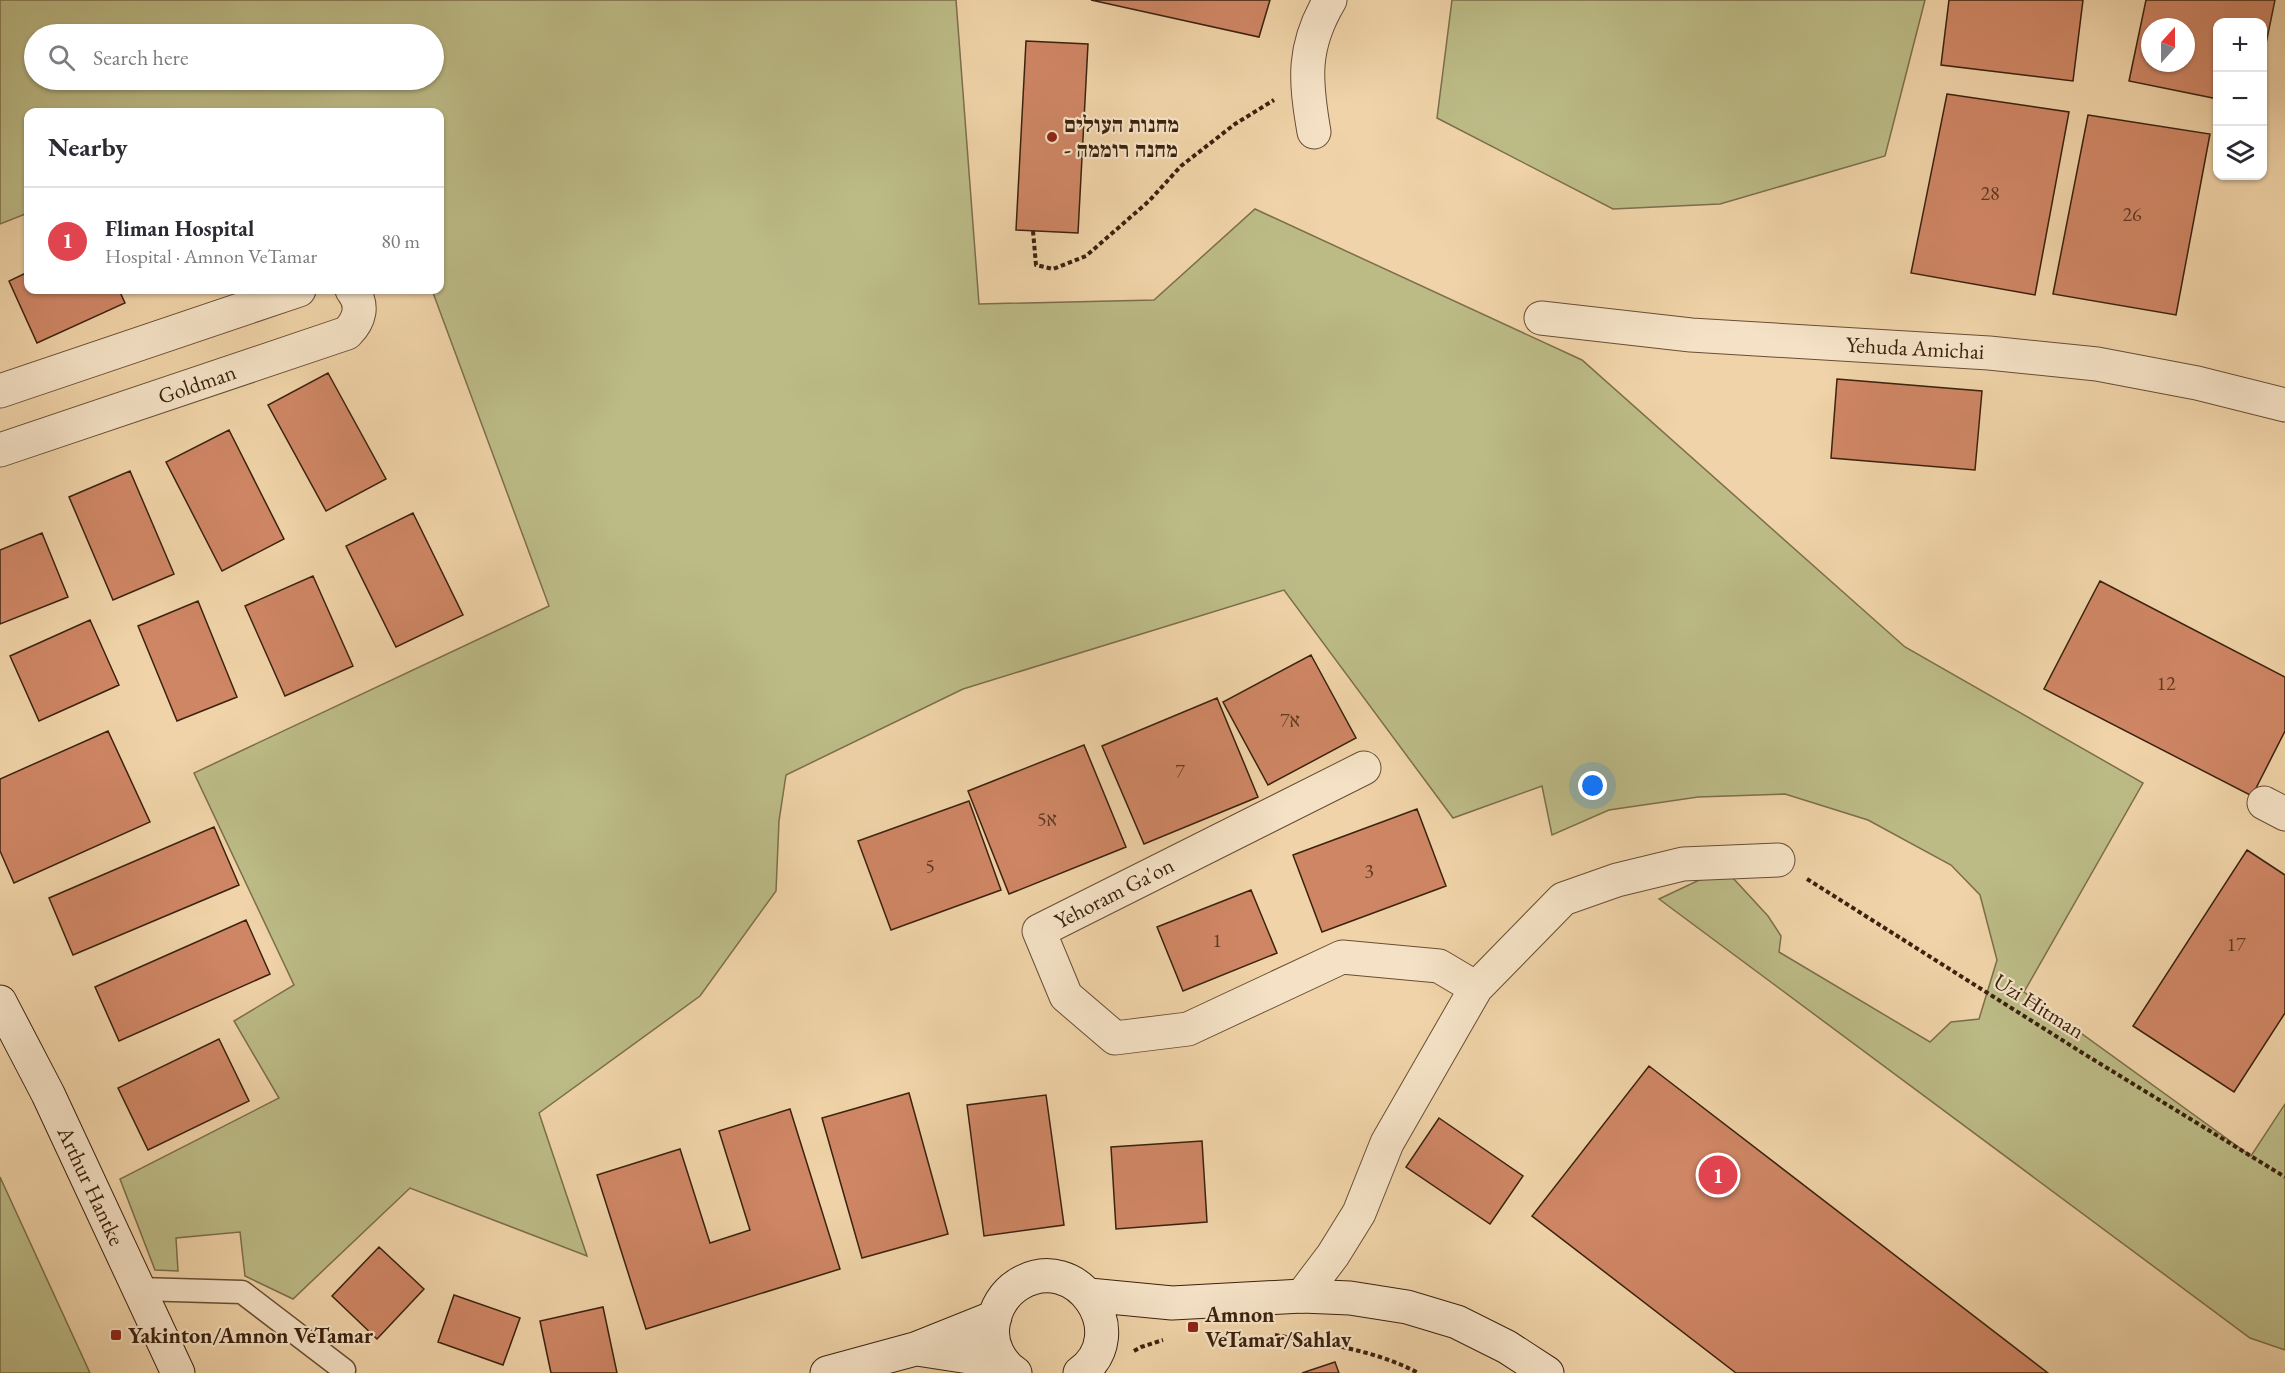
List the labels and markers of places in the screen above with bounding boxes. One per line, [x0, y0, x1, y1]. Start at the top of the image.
place label: מחנות העולים - מחנה רוממה [1064, 110, 1179, 164]
marker: מחנות העולים - מחנה רוממה [1045, 130, 1059, 144]
pin: 1 [1698, 1152, 1738, 1198]
place label: Amnon VeTamar/Sahlav [1204, 1300, 1352, 1354]
marker: Amnon VeTamar/Sahlav [1186, 1320, 1200, 1334]
place label: Yakinton/Amnon VeTamar [128, 1321, 374, 1350]
marker: Yakinton/Amnon VeTamar [109, 1328, 123, 1342]

